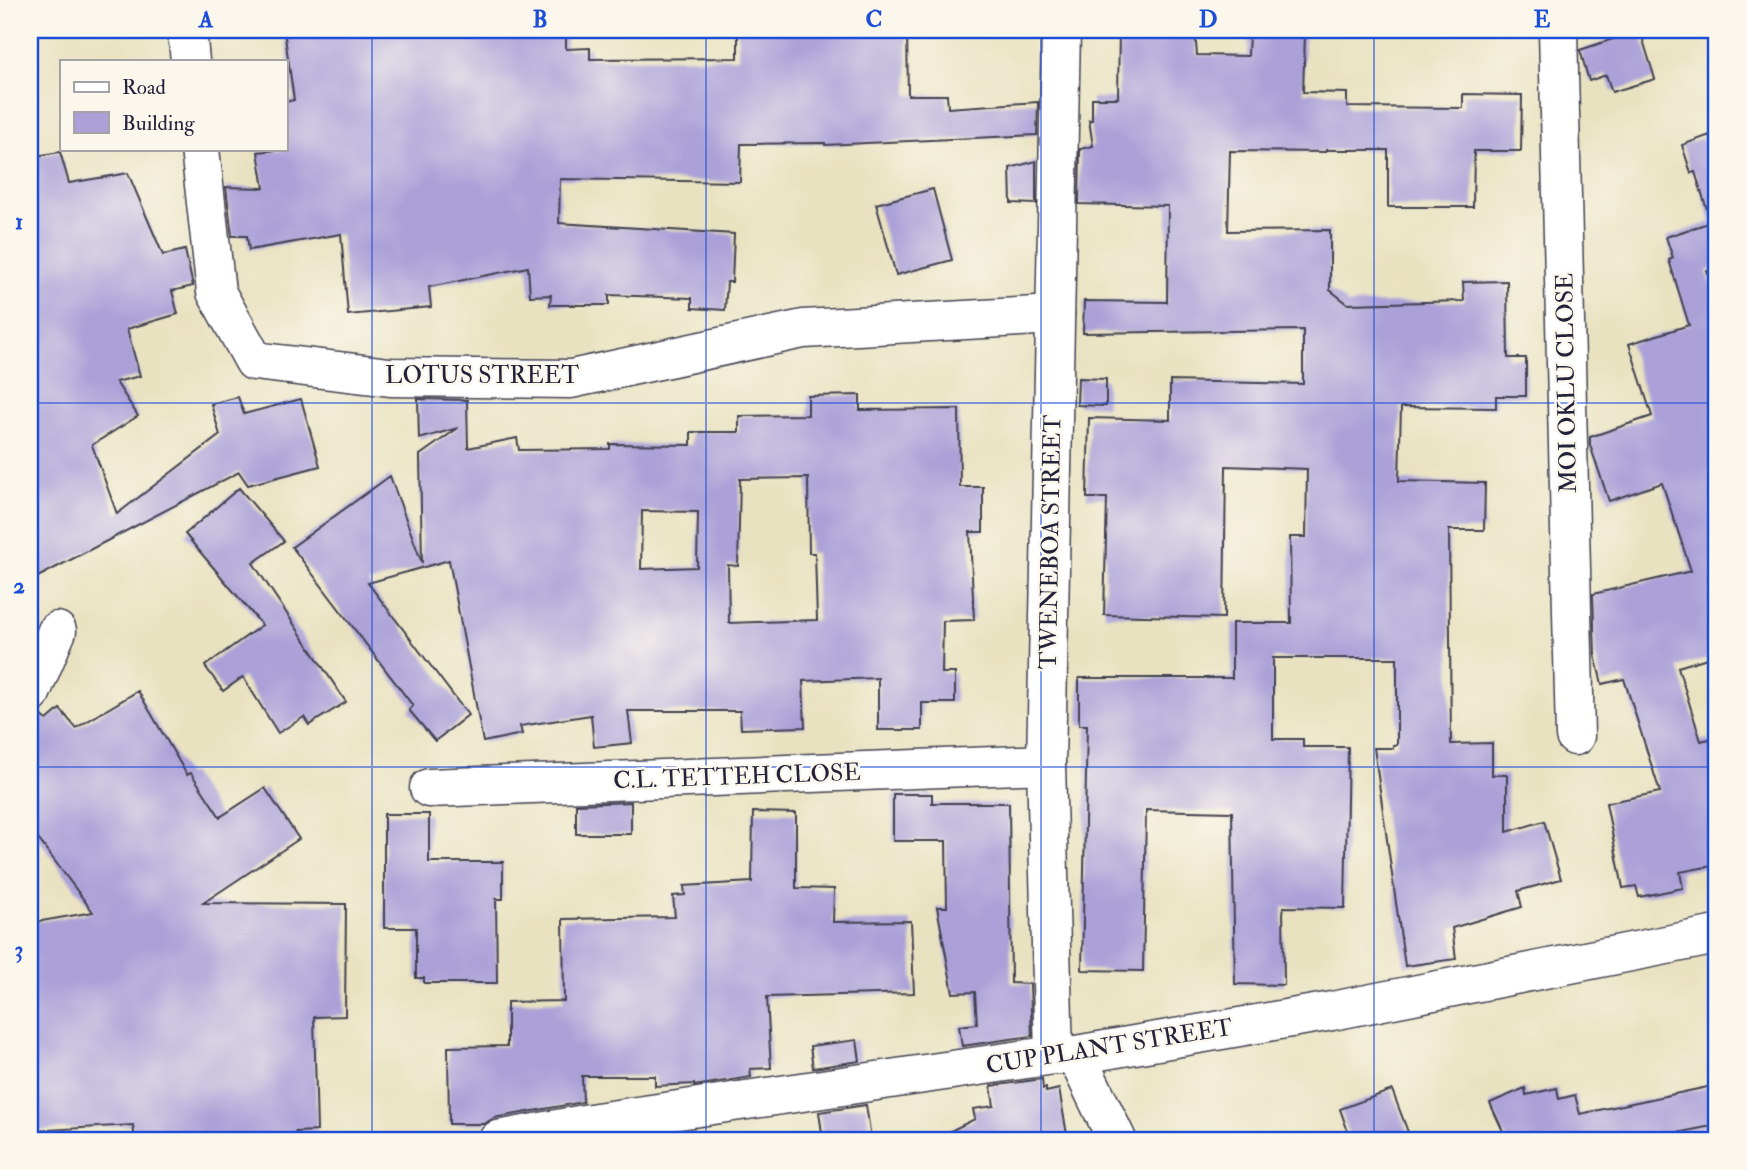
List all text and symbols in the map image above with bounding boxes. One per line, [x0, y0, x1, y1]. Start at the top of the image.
text: A [198, 5, 214, 34]
text: B [532, 5, 548, 34]
text: C [866, 5, 882, 34]
text: D [1199, 5, 1217, 34]
text: E [1534, 5, 1551, 34]
legend [60, 60, 287, 150]
text: Road [122, 74, 167, 101]
text: Building [122, 110, 195, 137]
text: 1 [15, 207, 23, 236]
street label: MOI OKLU CLOSE [1549, 272, 1584, 494]
street label: LOTUS STREET [385, 360, 579, 391]
street label: TWENEBOA STREET [1033, 414, 1068, 670]
text: 2 [13, 571, 25, 600]
street label: C.L. TETTEH CLOSE [613, 757, 861, 796]
text: 3 [15, 935, 23, 964]
street label: CUP PLANT STREET [984, 1012, 1235, 1081]

